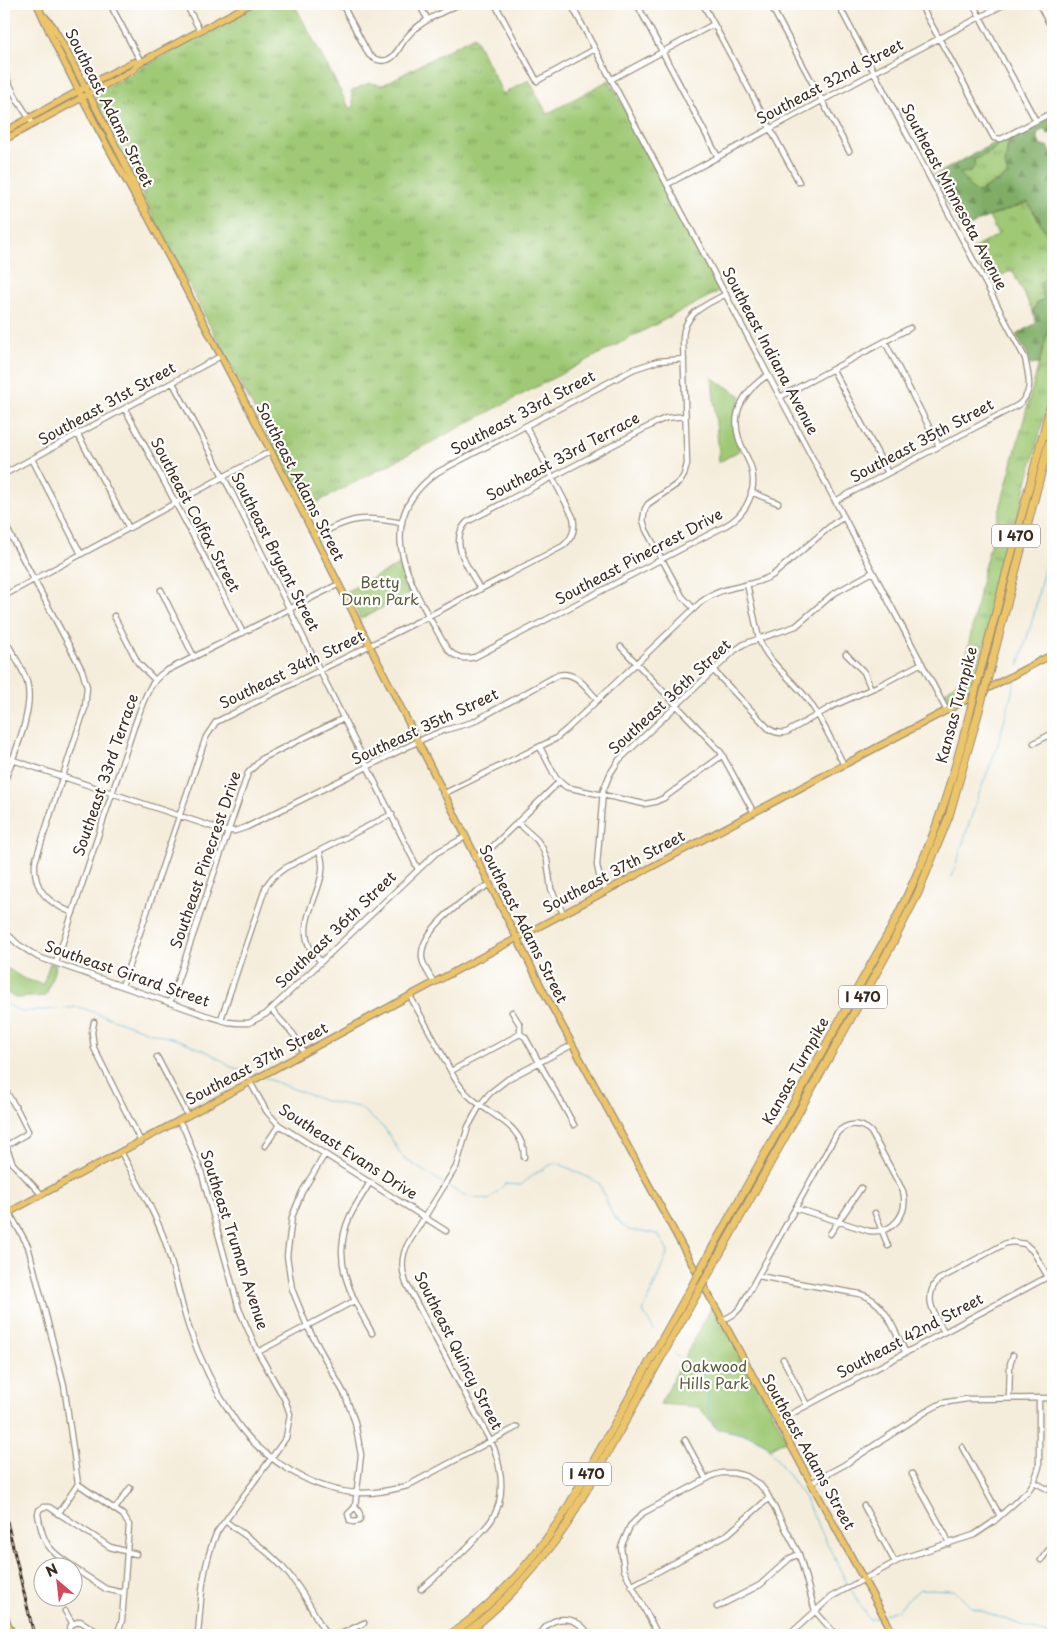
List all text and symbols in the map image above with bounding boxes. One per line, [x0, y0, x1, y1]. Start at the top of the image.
street label: Southeast Adams Street [60, 24, 160, 191]
street label: Southeast 32nd Street [752, 32, 907, 129]
street label: Southeast Minnesota Avenue [896, 99, 1014, 294]
street label: Southeast Indiana Avenue [717, 262, 825, 438]
street label: Southeast 31st Street [33, 355, 179, 450]
street label: Southeast 33rd Street [446, 364, 599, 460]
street label: Southeast 35th Street [845, 392, 997, 487]
street label: Southeast Adams Street [251, 398, 351, 565]
street label: Southeast 33rd Terrace [482, 405, 643, 506]
street label: Southeast Colfax Street [146, 433, 247, 596]
street label: Southeast Bryant Street [226, 468, 326, 635]
street label: Southeast Pinecrest Drive [551, 502, 726, 610]
road number: I 470 [992, 524, 1040, 548]
park label: Betty Dunn Park [341, 570, 419, 610]
street label: Southeast 34th Street [215, 623, 368, 714]
street label: Southeast 36th Street [603, 633, 735, 759]
street label: Kansas Turnpike [929, 644, 982, 765]
street label: Southeast 35th Street [347, 681, 502, 770]
street label: Southeast 33rd Terrace [66, 690, 143, 859]
street label: Southeast Pinecrest Drive [163, 768, 246, 951]
street label: Southeast 37th Street [538, 823, 688, 918]
street label: Southeast Adams Street [474, 840, 574, 1007]
street label: Southeast 36th Street [269, 865, 401, 993]
street label: Southeast Girard Street [42, 934, 213, 1012]
road number: I 470 [839, 986, 887, 1009]
street label: Kansas Turnpike [756, 1012, 834, 1128]
street label: Southeast 37th Street [181, 1015, 331, 1110]
street label: Southeast Evans Drive [275, 1097, 423, 1204]
street label: Southeast Truman Avenue [196, 1147, 275, 1332]
street label: Southeast Quincy Street [409, 1267, 509, 1434]
street label: Southeast 42nd Street [832, 1286, 987, 1383]
park label: Oakwood Hills Park [679, 1354, 749, 1394]
street label: Southeast Adams Street [757, 1369, 862, 1533]
road number: I 470 [563, 1462, 611, 1486]
north arrow [32, 1556, 82, 1606]
text: N [42, 1558, 61, 1582]

